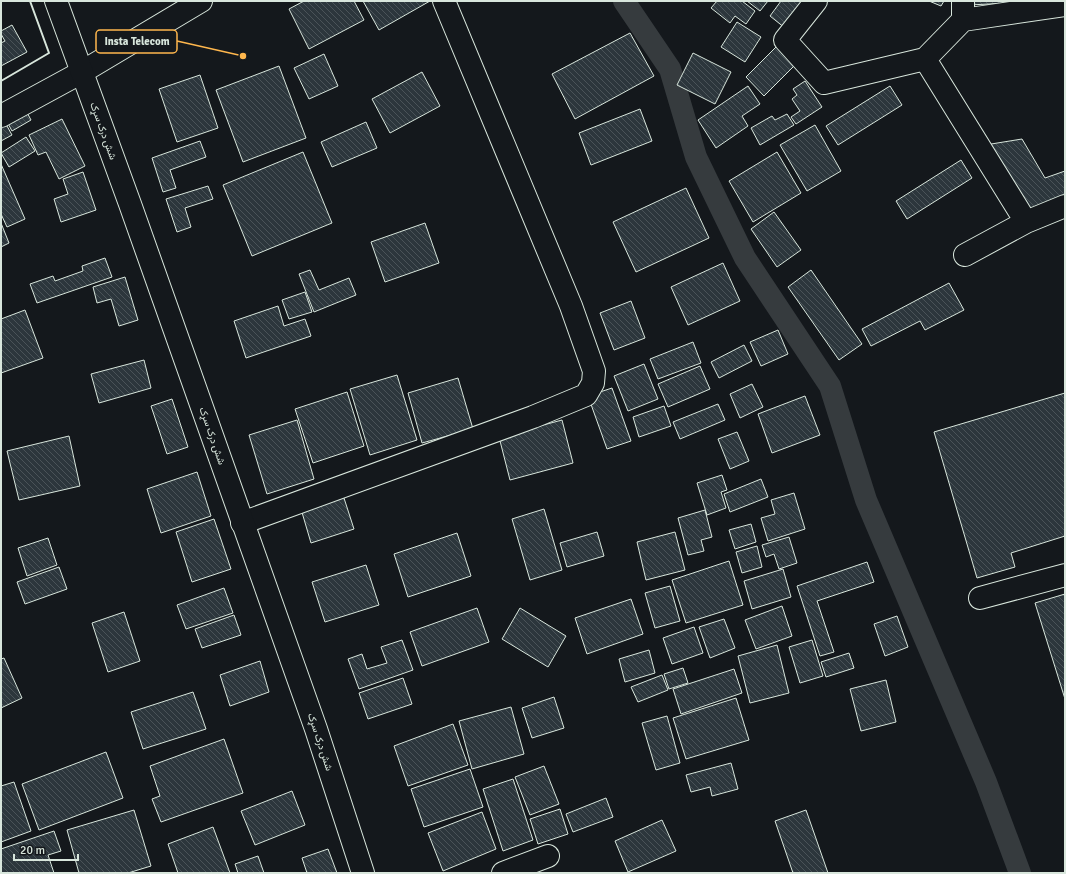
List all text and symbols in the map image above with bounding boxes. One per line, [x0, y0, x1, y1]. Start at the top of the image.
callout: Insta Telecom [96, 30, 177, 53]
text: Insta Telecom [104, 35, 170, 48]
street label: شش درک سړک [86, 101, 119, 162]
street label: شش درک سړک [196, 406, 228, 467]
street label: شش درک سړک [304, 711, 335, 773]
scale bar [14, 836, 78, 862]
text: 20 m [20, 843, 45, 858]

